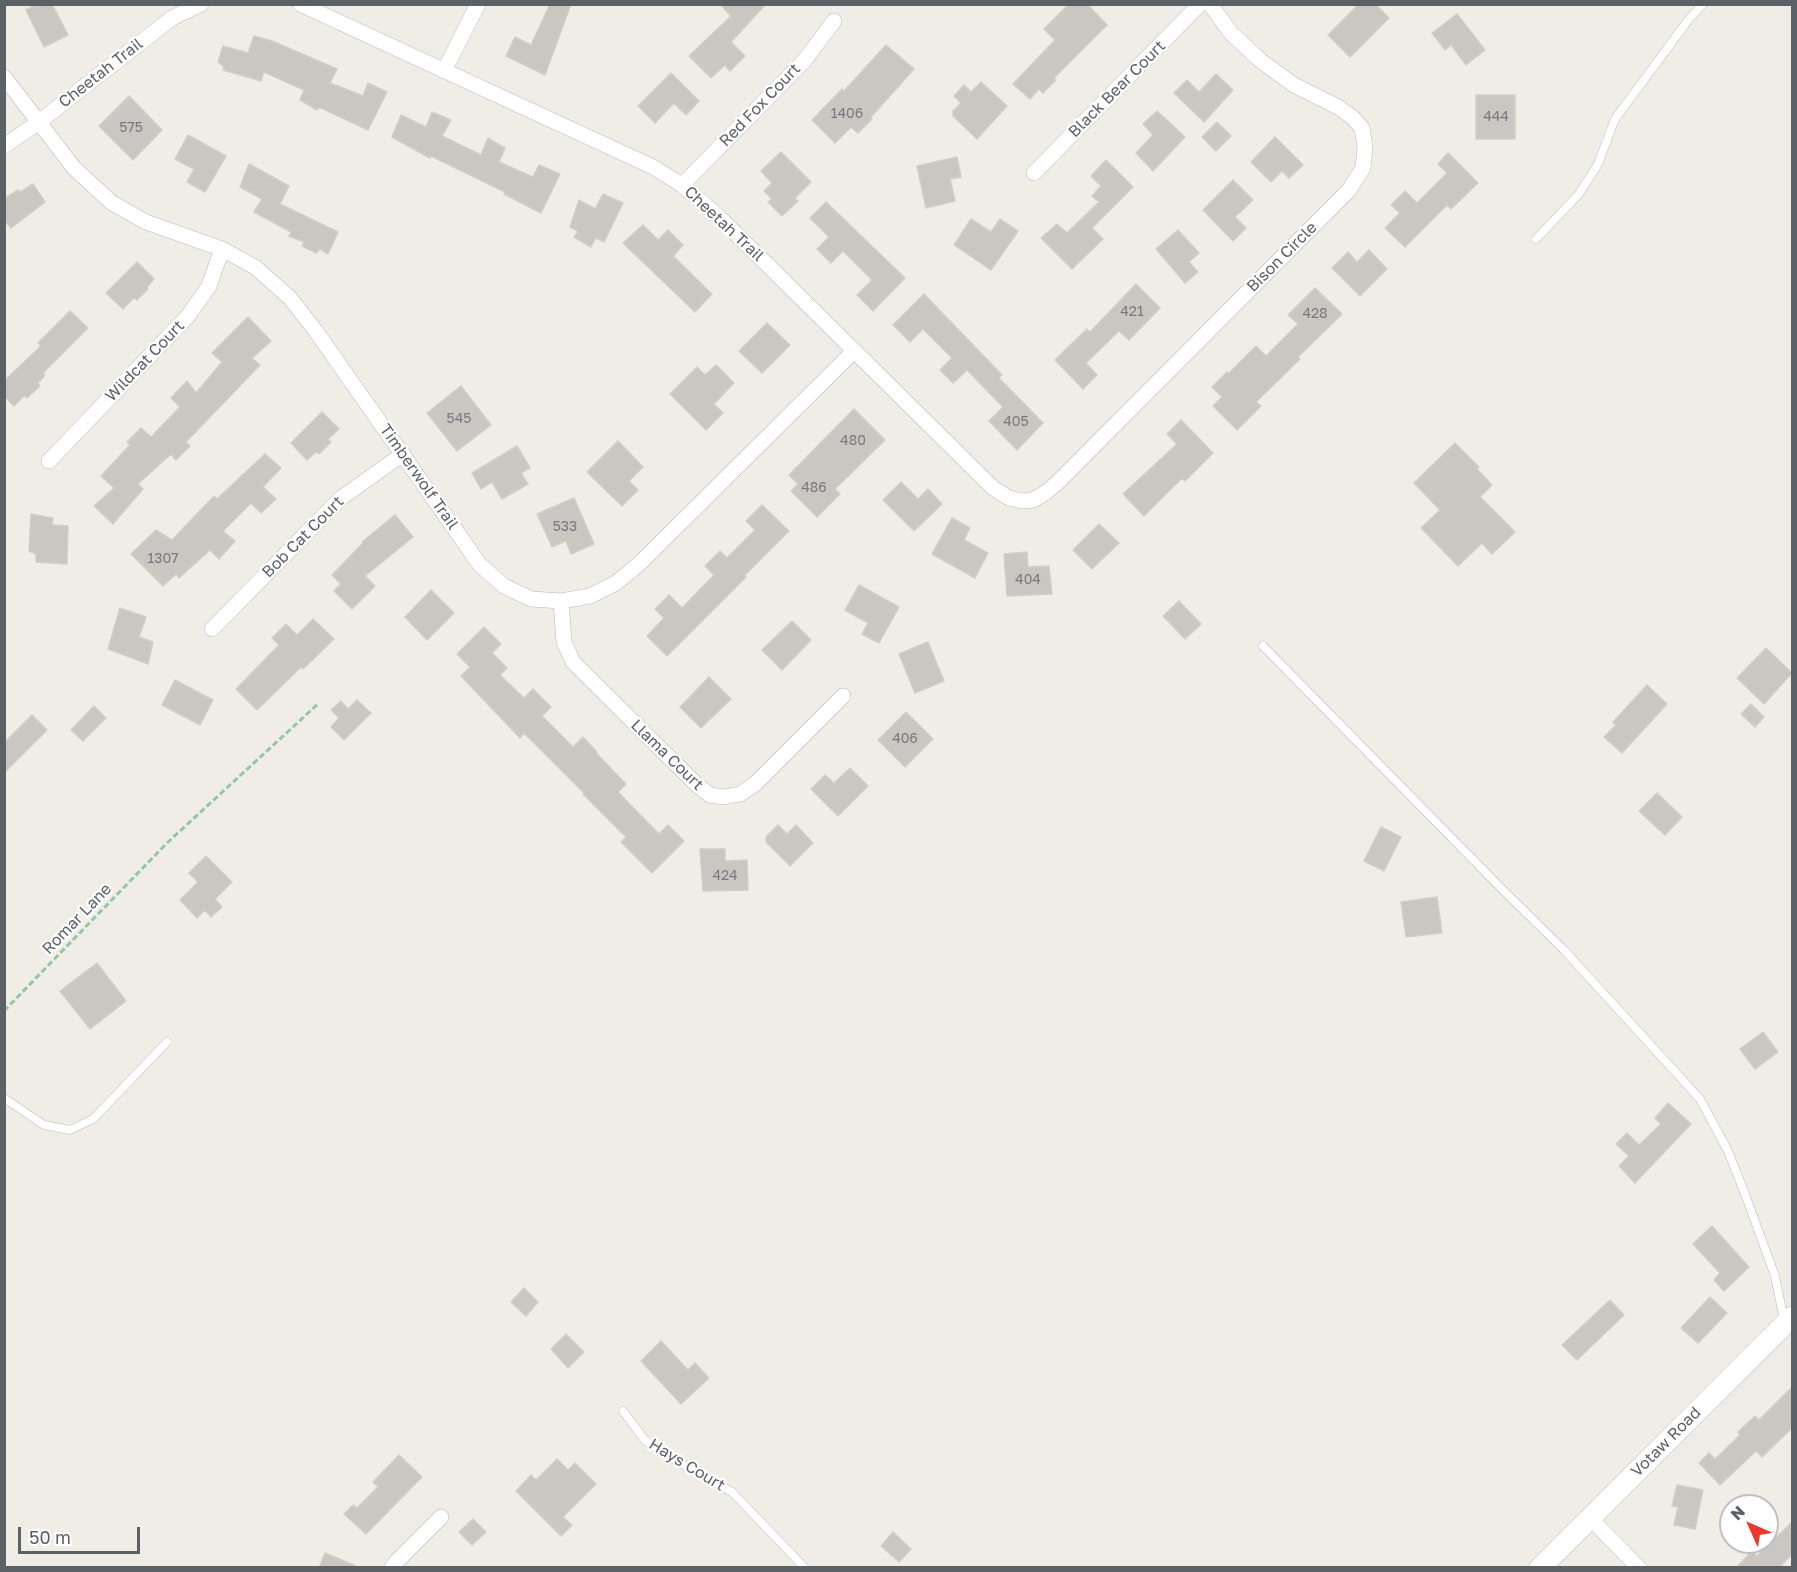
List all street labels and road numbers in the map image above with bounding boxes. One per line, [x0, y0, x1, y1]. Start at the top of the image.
street label: Cheetah Trail [55, 34, 147, 112]
street label: Black Bear Court [1065, 37, 1169, 141]
street label: Red Fox Court [715, 59, 805, 151]
street label: Cheetah Trail [680, 182, 768, 266]
street label: Bison Circle [1243, 218, 1321, 296]
street label: Wildcat Court [101, 316, 189, 406]
street label: Timberwolf Trail [376, 421, 462, 533]
street label: Bob Cat Court [258, 492, 348, 582]
street label: Llama Court [627, 716, 707, 794]
street label: Romar Lane [38, 880, 116, 958]
street label: Votaw Road [1627, 1403, 1705, 1481]
street label: Hays Court [645, 1435, 729, 1495]

